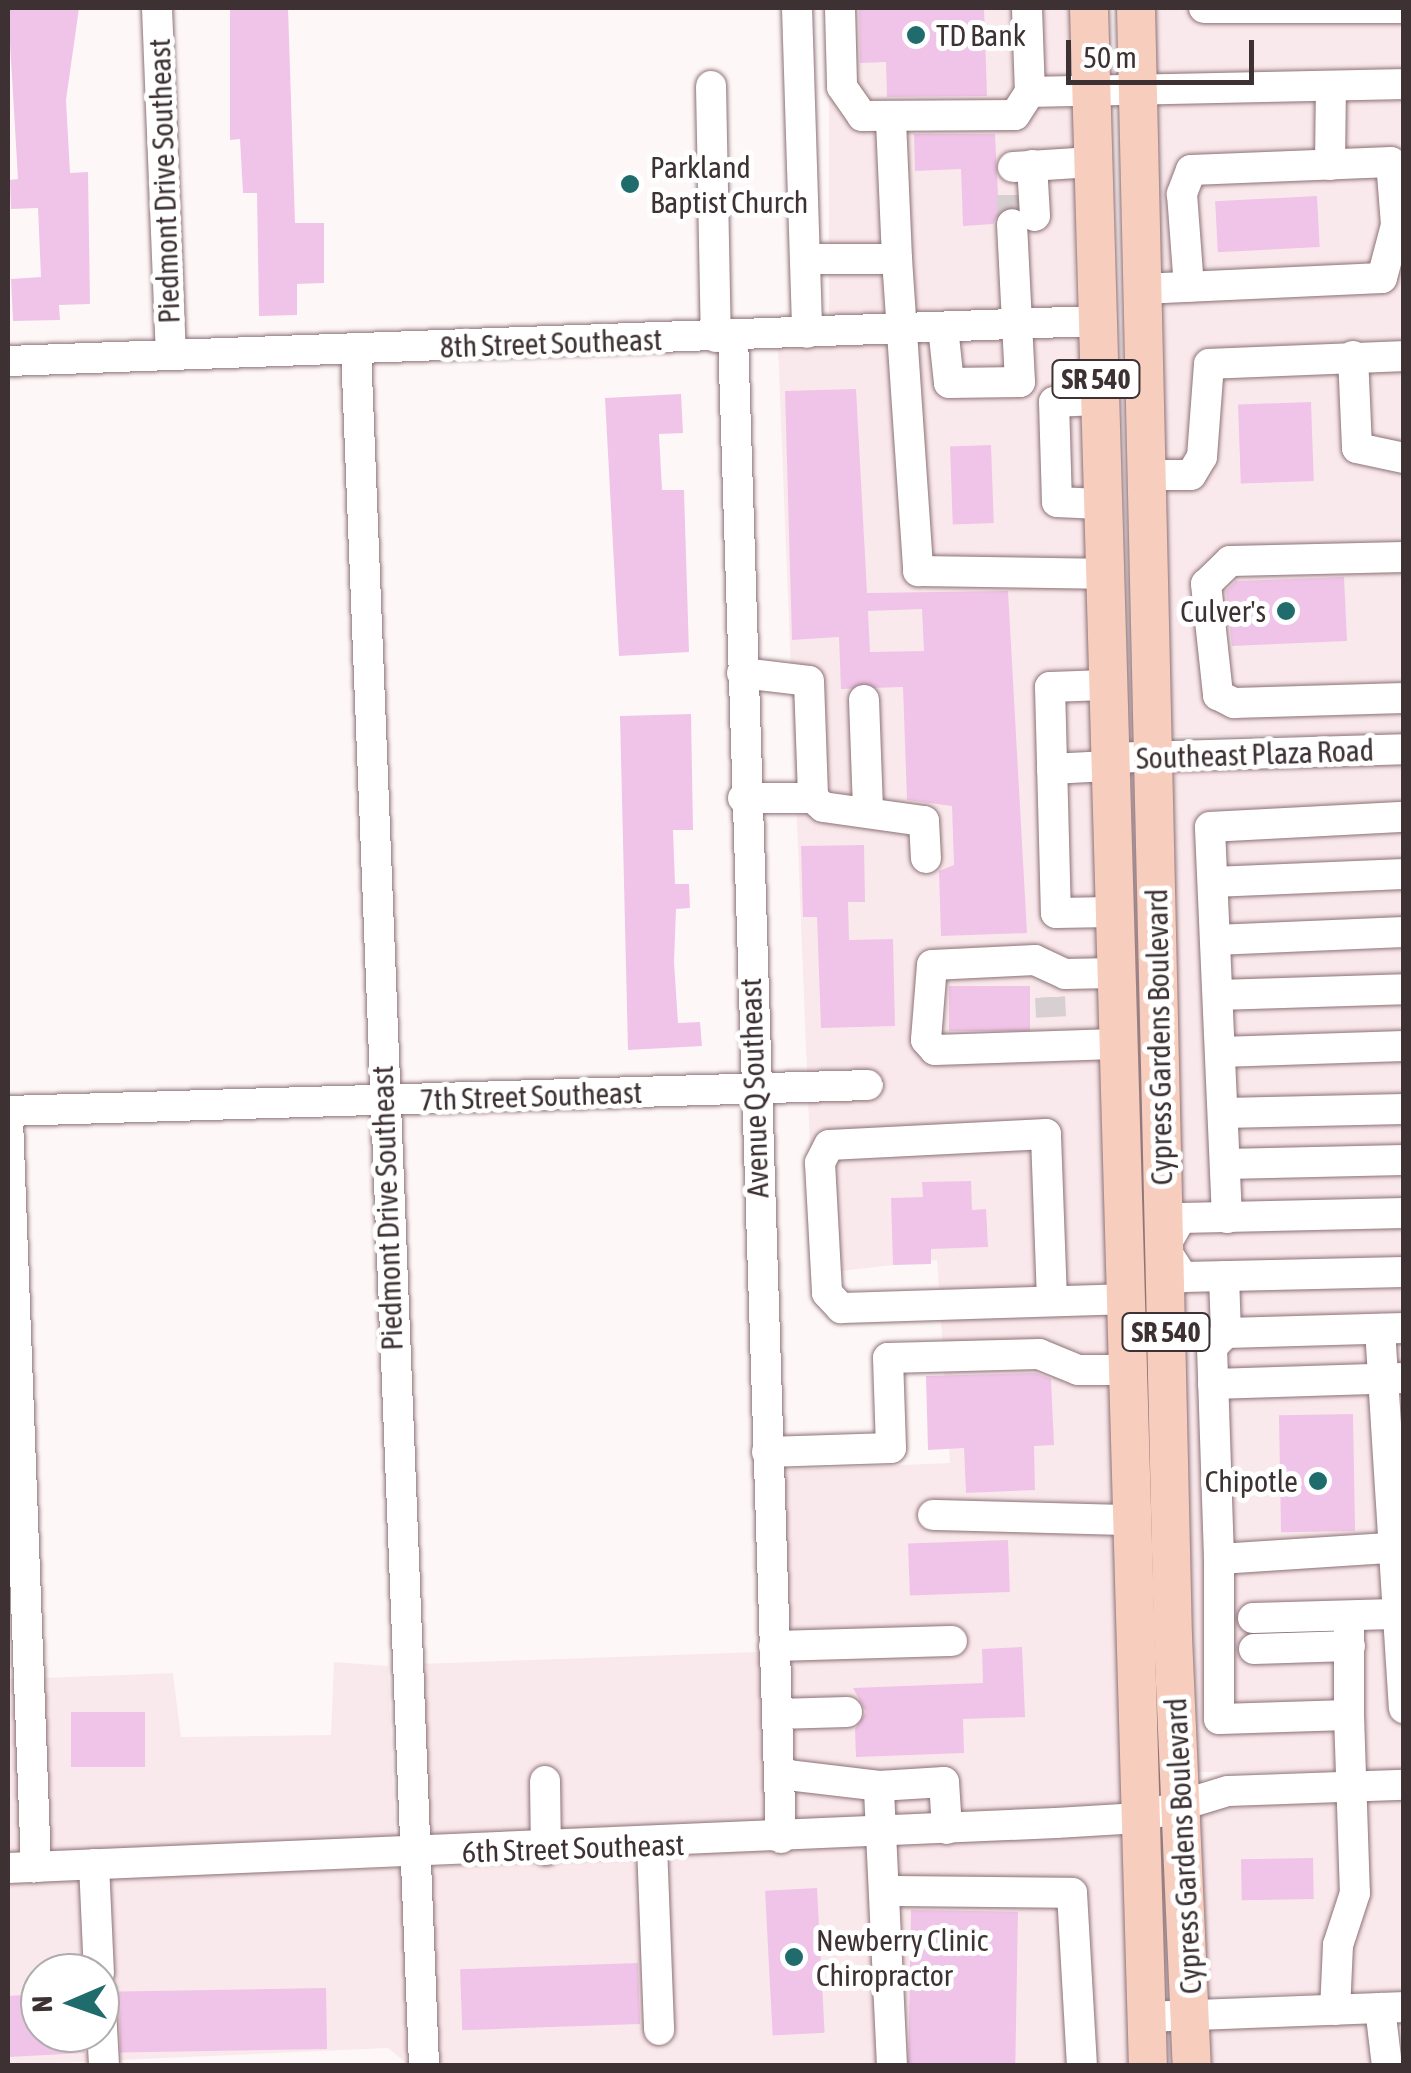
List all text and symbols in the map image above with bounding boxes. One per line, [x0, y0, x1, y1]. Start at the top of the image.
place label: TD Bank [936, 17, 1026, 53]
scale bar [1071, 20, 1258, 82]
marker: TD Bank [905, 24, 927, 46]
street label: Piedmont Drive Southeast [141, 38, 187, 324]
text: 50 m [1083, 40, 1137, 74]
place label: Parkland Baptist Church [650, 149, 808, 220]
marker: Parkland Baptist Church [619, 173, 641, 195]
street label: 8th Street Southeast [439, 321, 663, 365]
road number: SR 540 [1051, 356, 1141, 402]
place label: Culver's [1180, 593, 1266, 629]
marker: Culver's [1275, 600, 1297, 622]
street label: Southeast Plaza Road [1135, 732, 1375, 776]
street label: Cypress Gardens Boulevard [1138, 888, 1180, 1186]
street label: Avenue Q Southeast [732, 977, 776, 1199]
street label: Piedmont Drive Southeast [364, 1065, 410, 1351]
street label: 7th Street Southeast [419, 1074, 643, 1118]
road number: SR 540 [1121, 1309, 1211, 1355]
place label: Chipotle [1205, 1463, 1298, 1499]
marker: Chipotle [1307, 1470, 1329, 1492]
street label: Cypress Gardens Boulevard [1157, 1697, 1209, 1995]
street label: 6th Street Southeast [461, 1826, 685, 1870]
place label: Newberry Clinic Chiropractor [816, 1922, 988, 1992]
marker: Newberry Clinic Chiropractor [781, 1944, 807, 1970]
north arrow [20, 1953, 120, 2053]
text: N [26, 1995, 58, 2013]

